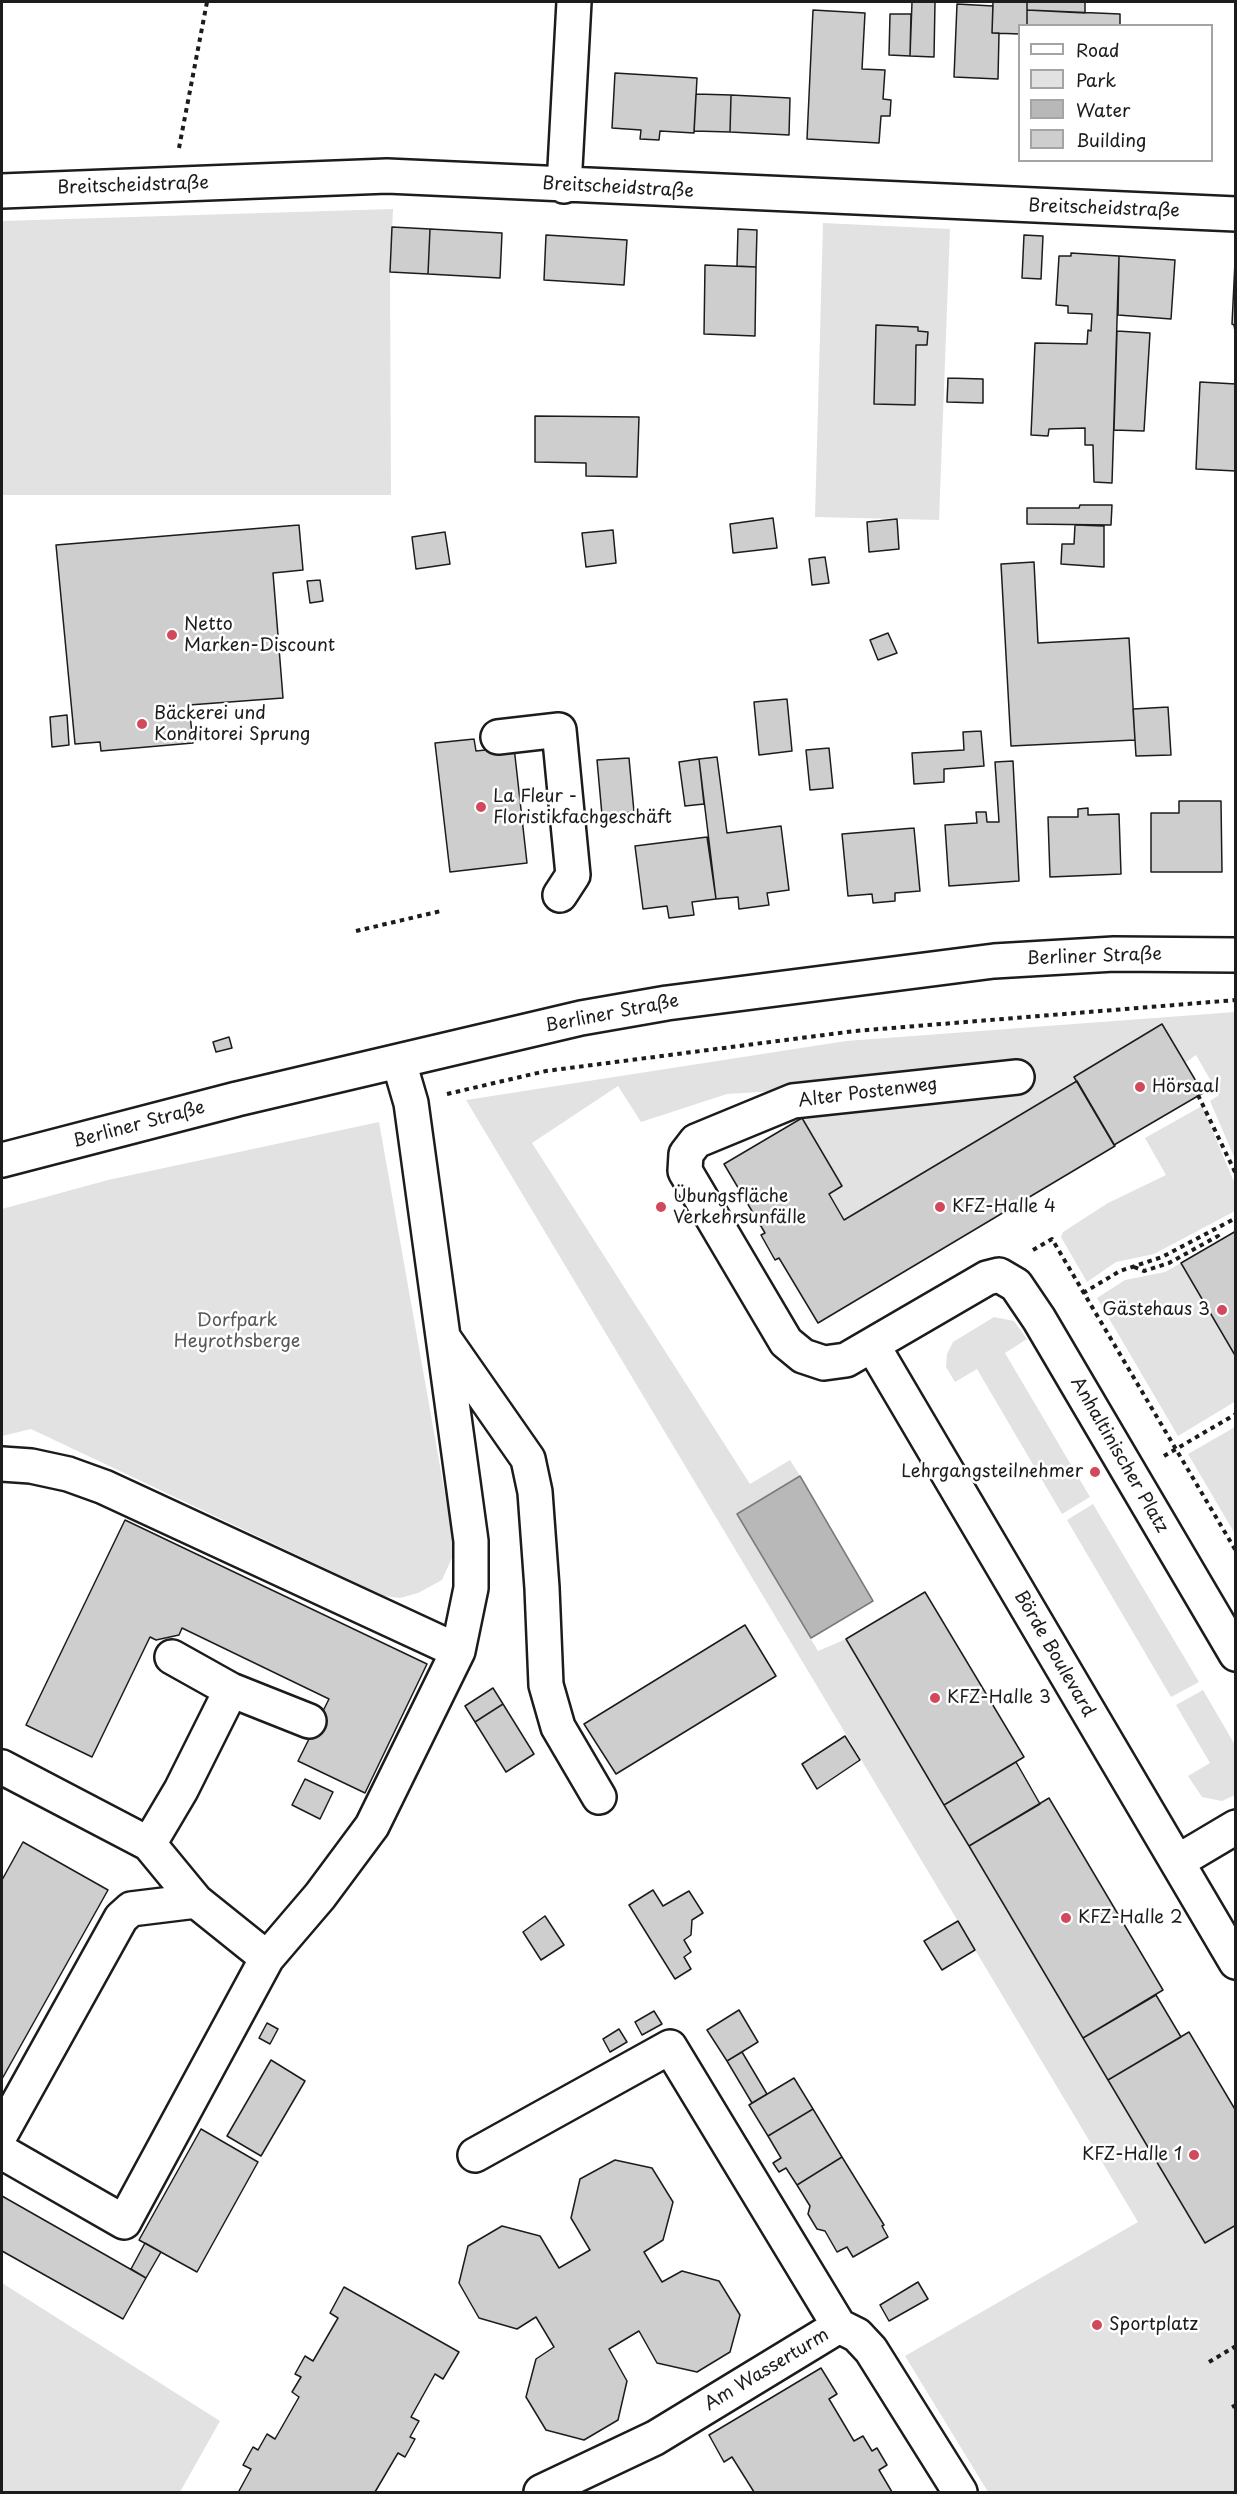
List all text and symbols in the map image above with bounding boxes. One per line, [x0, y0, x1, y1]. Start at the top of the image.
legend [1018, 24, 1213, 162]
text: Road [1076, 36, 1120, 63]
text: Park [1076, 66, 1116, 93]
text: Water [1076, 96, 1130, 123]
text: Building [1076, 126, 1146, 153]
street label: Breitscheidstraße [57, 173, 209, 199]
street label: Breitscheidstraße [542, 173, 694, 203]
street label: Breitscheidstraße [1028, 196, 1180, 222]
place label: Netto Marken-Discount [184, 614, 335, 656]
marker: Netto Marken-Discount [165, 628, 179, 642]
place label: Bäckerei und Konditorei Sprung [154, 703, 310, 746]
marker: Bäckerei und Konditorei Sprung [135, 717, 149, 731]
place label: La Fleur - Floristikfachgeschäft [493, 786, 672, 828]
marker: La Fleur - Floristikfachgeschäft [474, 800, 488, 814]
street label: Berliner Straße [1026, 944, 1162, 970]
street label: Berliner Straße [543, 990, 681, 1038]
street label: Alter Postenweg [797, 1074, 939, 1112]
place label: Hörsaal [1152, 1076, 1219, 1098]
marker: Hörsaal [1133, 1080, 1147, 1094]
street label: Berliner Straße [71, 1097, 207, 1153]
place label: Übungsfläche Verkehrsunfälle [673, 1186, 806, 1228]
place label: KFZ-Halle 4 [952, 1196, 1056, 1218]
marker: Übungsfläche Verkehrsunfälle [654, 1200, 668, 1214]
marker: KFZ-Halle 4 [933, 1200, 947, 1214]
place label: Gästehaus 3 [1102, 1299, 1210, 1321]
marker: Gästehaus 3 [1215, 1303, 1229, 1317]
park label: Dorfpark Heyrothsberge [174, 1310, 300, 1352]
street label: Anhaltinischer Platz [1066, 1373, 1172, 1537]
place label: Lehrgangsteilnehmer [901, 1461, 1083, 1483]
marker: Lehrgangsteilnehmer [1088, 1465, 1102, 1479]
street label: Börde Boulevard [1009, 1587, 1099, 1721]
place label: KFZ-Halle 3 [947, 1687, 1051, 1709]
marker: KFZ-Halle 3 [928, 1691, 942, 1705]
place label: KFZ-Halle 2 [1078, 1907, 1183, 1929]
marker: KFZ-Halle 2 [1059, 1911, 1073, 1925]
place label: KFZ-Halle 1 [1082, 2144, 1182, 2166]
marker: KFZ-Halle 1 [1187, 2148, 1201, 2162]
place label: Sportplatz [1109, 2314, 1198, 2336]
marker: Sportplatz [1090, 2318, 1104, 2332]
street label: Am Wasserturm [701, 2324, 833, 2416]

